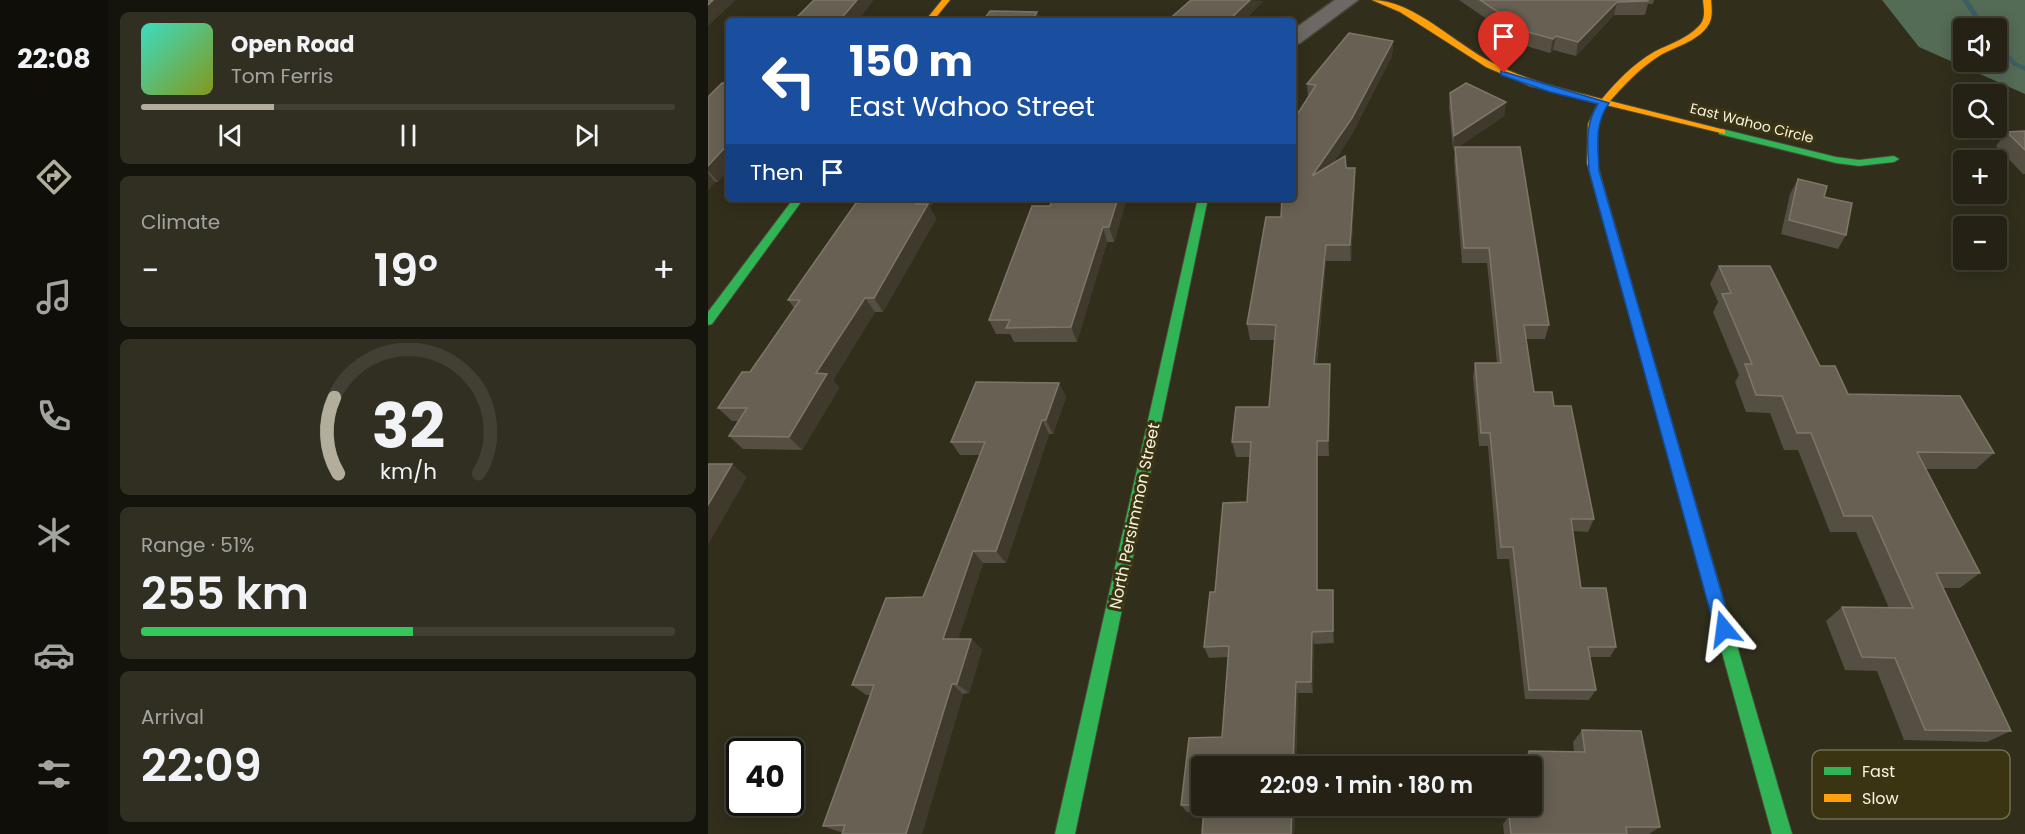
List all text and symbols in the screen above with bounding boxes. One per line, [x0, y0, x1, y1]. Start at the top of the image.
pin [1478, 11, 1529, 73]
map controls [1953, 18, 2007, 270]
button: sound [1953, 18, 2007, 72]
icon: arrive [1487, 20, 1520, 53]
text: Open Road [231, 29, 355, 60]
text: 150 m [849, 32, 973, 91]
text: 22:08 [17, 40, 91, 77]
icon: left [750, 42, 828, 120]
text: Tom Ferris [231, 62, 333, 90]
button: search [1953, 84, 2007, 138]
text: East Wahoo Street [849, 88, 1095, 125]
street label: East Wahoo Circle [1688, 98, 1816, 148]
icon: previous [214, 119, 247, 152]
icon: pause [392, 119, 425, 152]
icon: next [570, 119, 603, 152]
button: + [1953, 150, 2007, 204]
icon: directions [33, 156, 75, 198]
icon: arrive [816, 156, 849, 189]
text: Then [750, 157, 804, 188]
text: Climate [141, 208, 220, 236]
button: − [1953, 216, 2007, 270]
text: 19° [374, 239, 438, 302]
text: − [141, 247, 159, 294]
text: + [652, 247, 675, 294]
icon: music [33, 276, 75, 318]
text: 32 [371, 382, 445, 470]
icon: phone [33, 395, 75, 437]
street label: North Persimmon Street [1104, 421, 1166, 611]
text: km/h [379, 456, 437, 487]
icon: climate [33, 514, 75, 556]
text: Range · 51% [141, 531, 254, 559]
text: 255 km [141, 562, 309, 625]
position arrow [1692, 597, 1756, 661]
icon: car [33, 634, 75, 676]
text: Arrival [141, 703, 204, 731]
text: 22:09 [141, 734, 262, 797]
speed limit sign: 40 [726, 738, 804, 816]
legend [1812, 750, 2010, 819]
icon: filters [33, 753, 75, 795]
text: Fast [1862, 760, 1895, 783]
text: 22:09 · 1 min · 180 m [1260, 770, 1473, 801]
text: Slow [1862, 787, 1899, 810]

